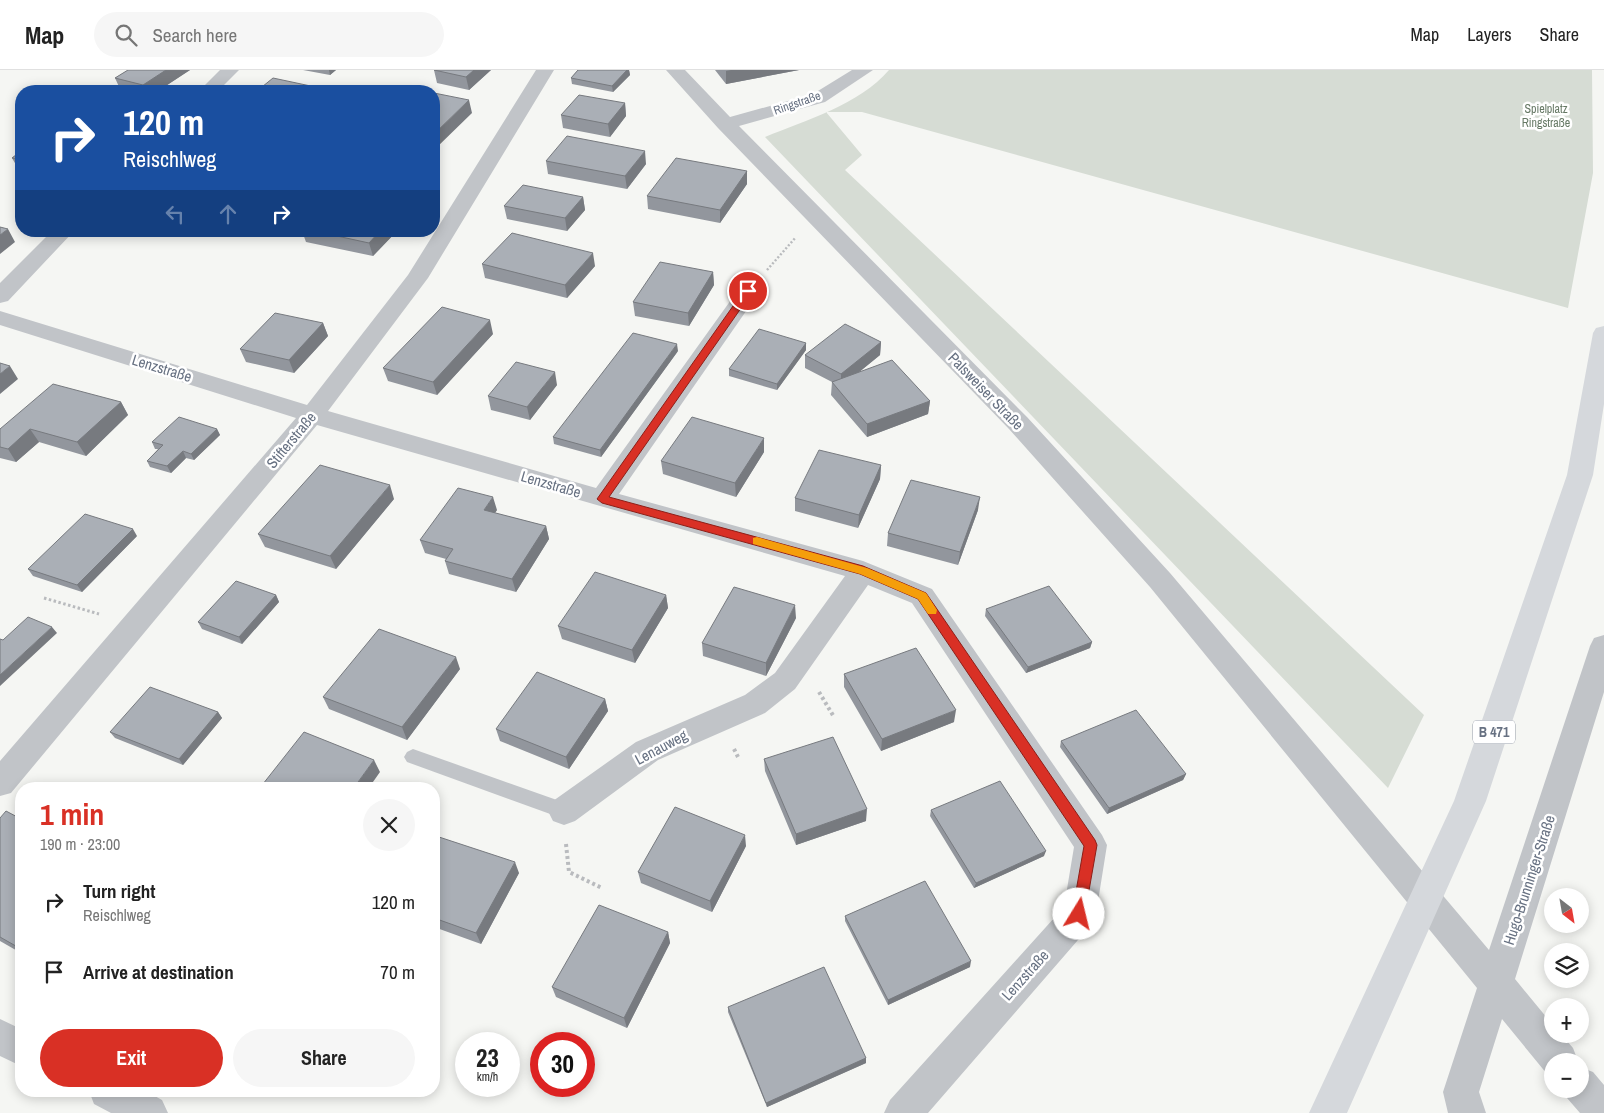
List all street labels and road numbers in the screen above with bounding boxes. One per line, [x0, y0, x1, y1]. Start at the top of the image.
street label: Ringstraße [771, 88, 823, 118]
street label: Palsweiser Straße [944, 348, 1029, 435]
street label: Lenzstraße [130, 349, 195, 387]
street label: Stifterstraße [261, 407, 321, 473]
street label: Lenzstraße [519, 465, 584, 503]
road number: B 471 [1473, 720, 1515, 744]
street label: Lenauweg [631, 724, 691, 770]
street label: Hugo-Brunninger-Straße [1498, 812, 1560, 948]
street label: Lenzstraße [997, 945, 1053, 1005]

